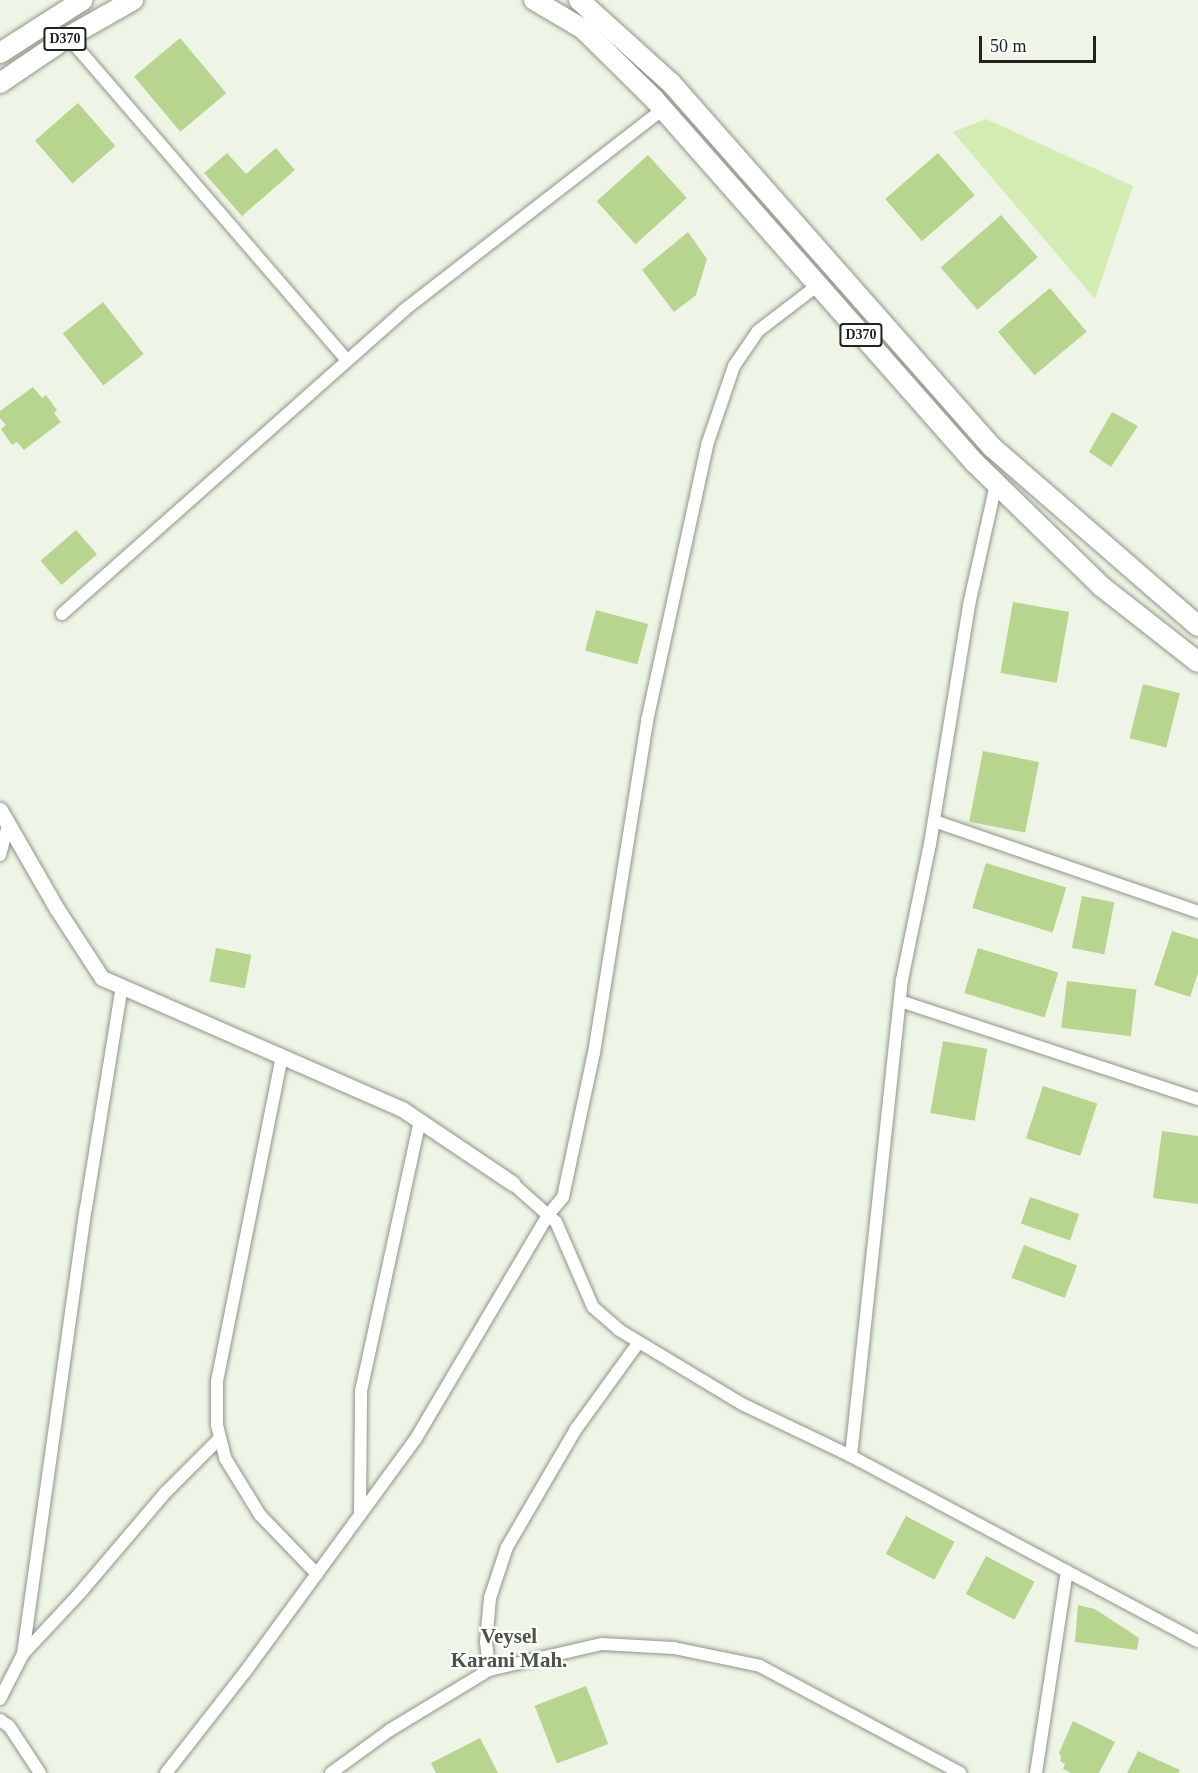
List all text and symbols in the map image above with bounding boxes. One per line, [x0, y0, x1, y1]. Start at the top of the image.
scale bar [982, 24, 1099, 62]
road number: D370 [42, 28, 88, 50]
text: 50 m [990, 36, 1027, 56]
road number: D370 [838, 324, 884, 346]
district label: Veysel Karani Mah. [451, 1623, 567, 1673]

